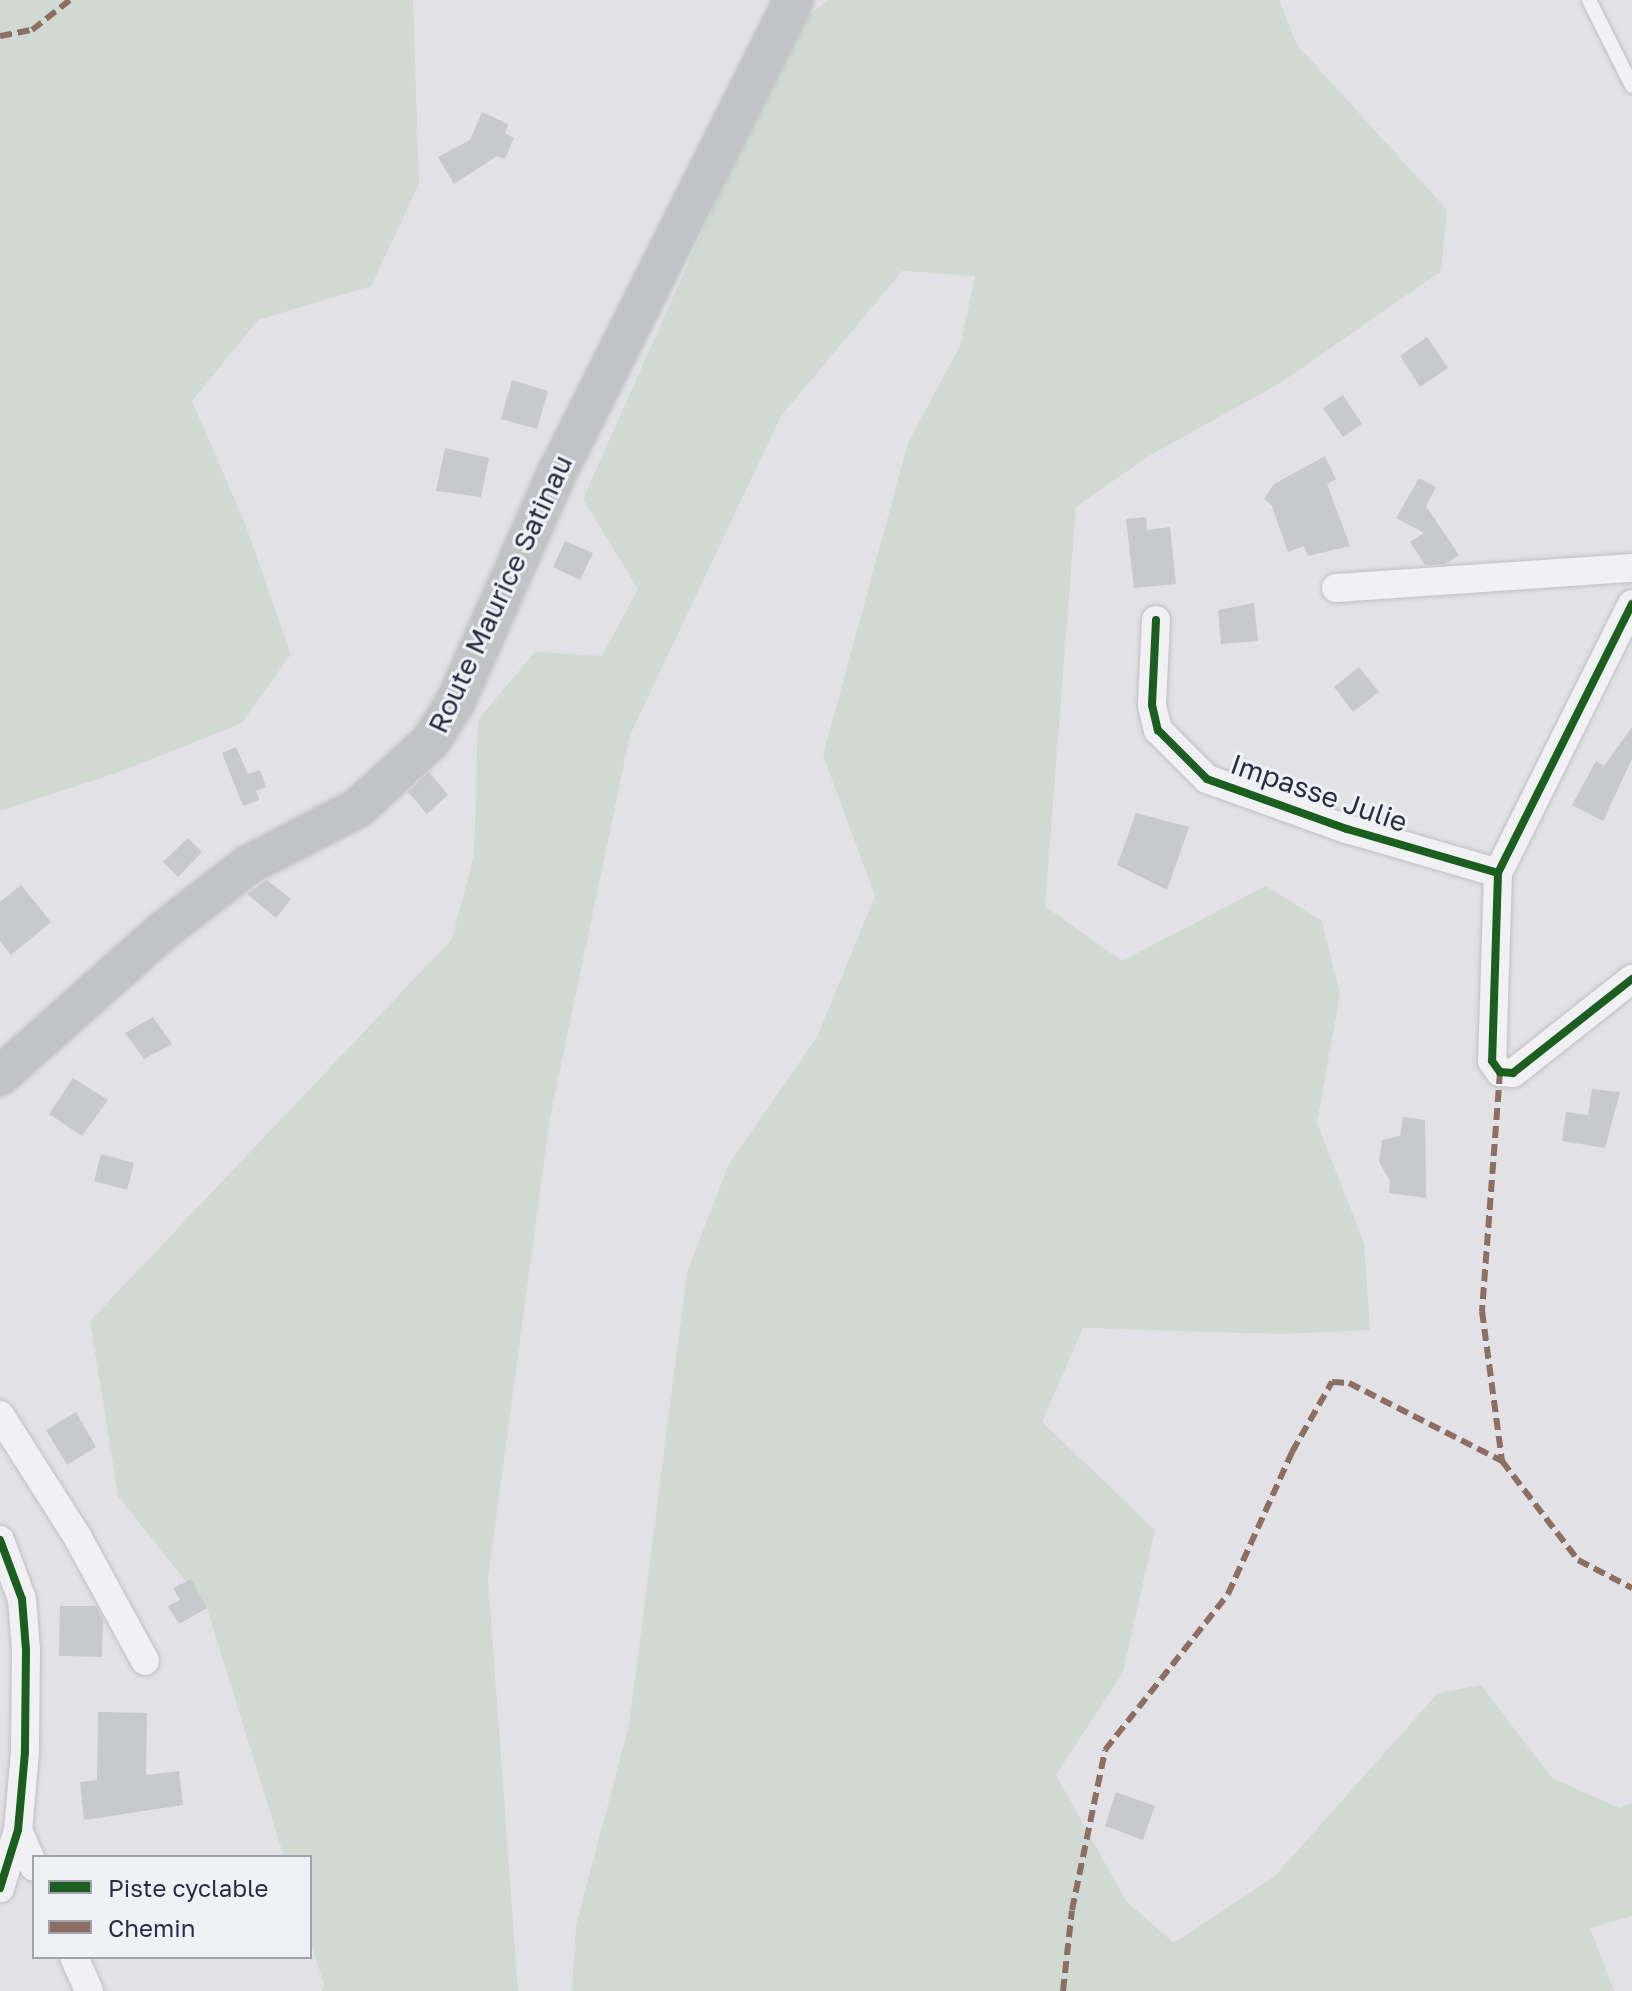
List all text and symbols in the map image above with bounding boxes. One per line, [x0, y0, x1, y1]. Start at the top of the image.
street label: Route Maurice Satinau [421, 450, 579, 738]
street label: Impasse Julie [1226, 747, 1412, 839]
legend [32, 1855, 312, 1959]
text: Piste cyclable [108, 1873, 268, 1902]
text: Chemin [108, 1913, 195, 1942]

